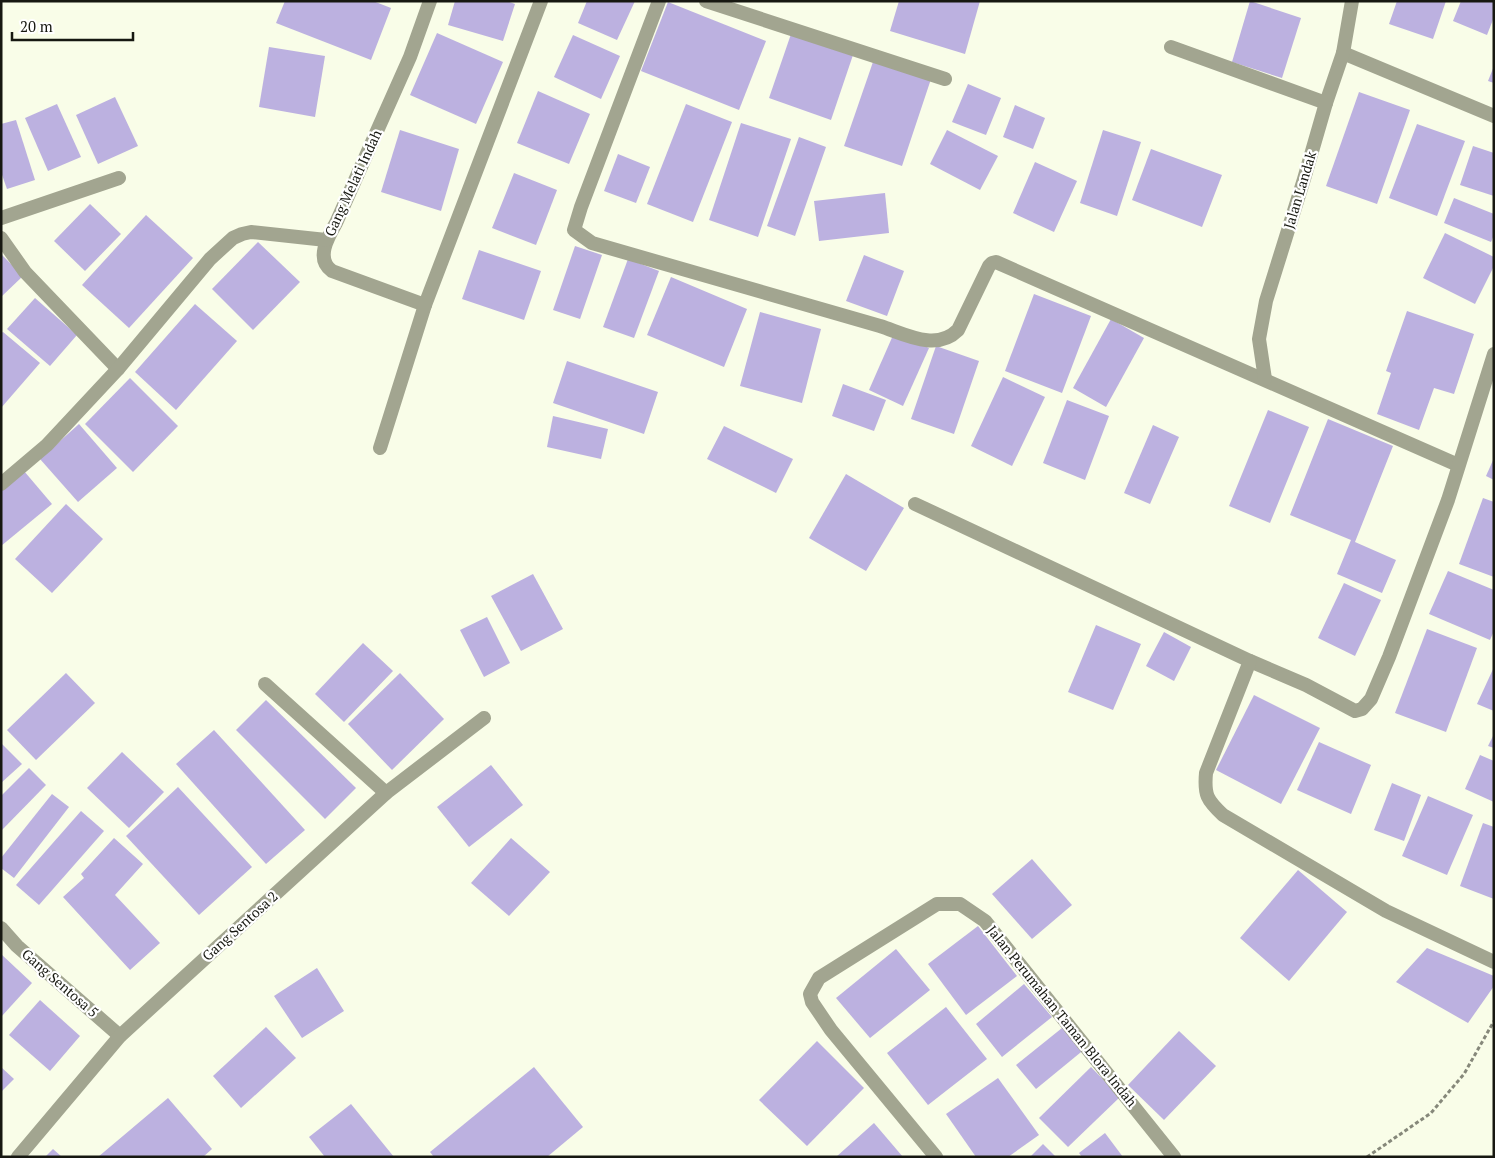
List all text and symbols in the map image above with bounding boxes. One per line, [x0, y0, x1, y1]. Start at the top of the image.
scale bar [12, 10, 134, 42]
text: 20 m [20, 16, 53, 36]
street label: Gang Melati Indah [320, 126, 386, 239]
street label: Jalan Landak [1279, 148, 1321, 231]
street label: Gang Sentosa 2 [198, 887, 282, 965]
street label: Jalan Perumahan Taman Blora Indah [983, 921, 1142, 1110]
street label: Gang Sentosa 5 [18, 944, 103, 1021]

